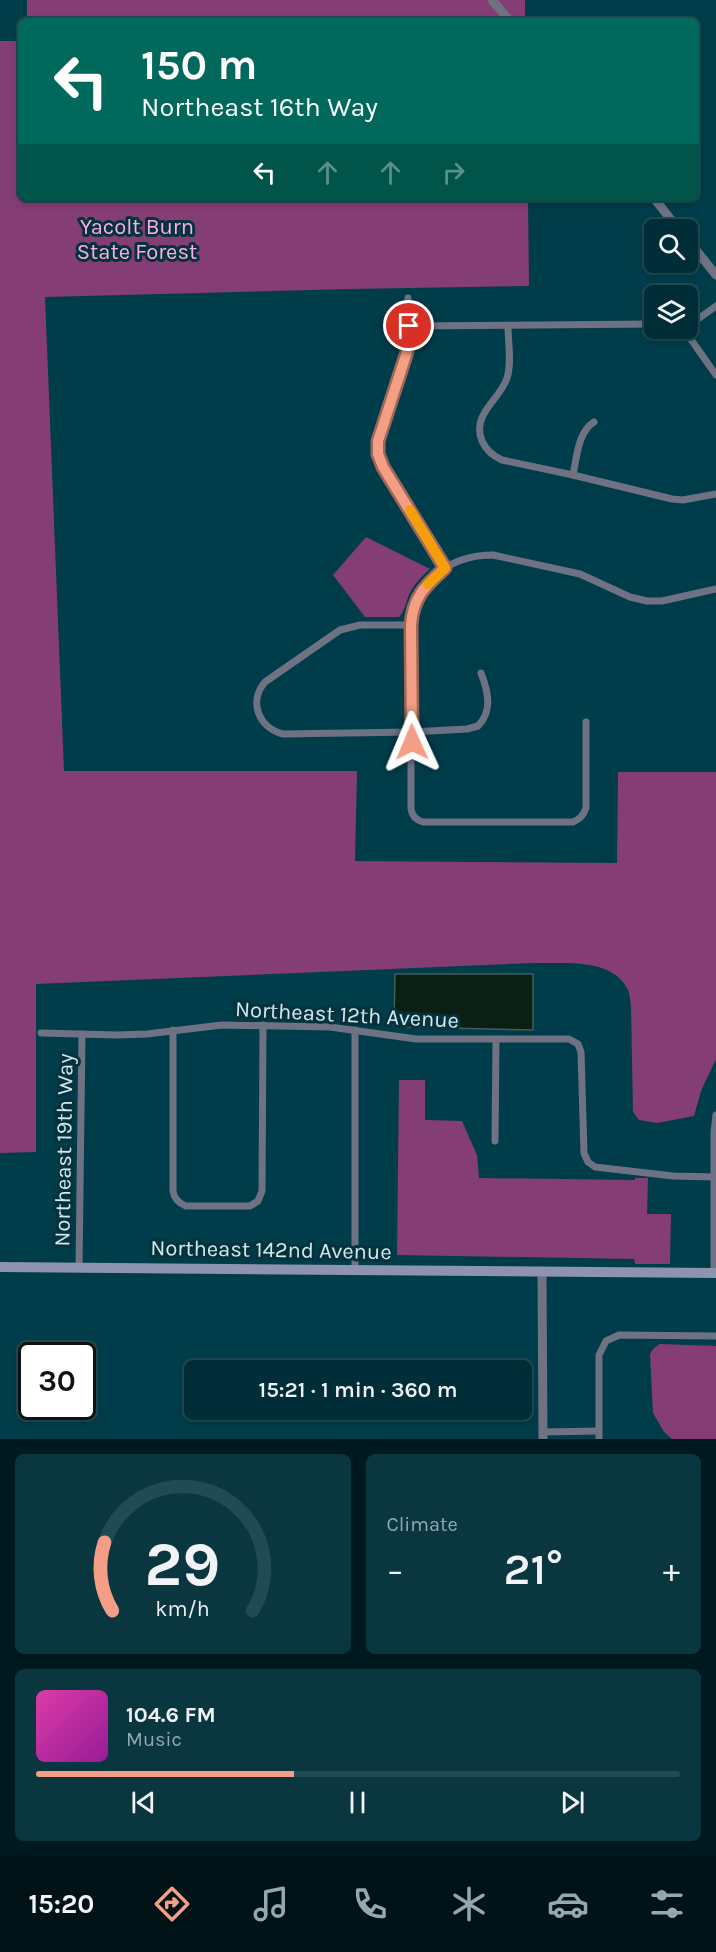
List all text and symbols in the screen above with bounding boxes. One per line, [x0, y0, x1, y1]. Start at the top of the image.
text: 150 m [141, 40, 257, 90]
icon: left [42, 42, 120, 120]
text: Northeast 16th Way [141, 91, 378, 123]
icon: left [248, 156, 281, 189]
icon: ahead [311, 156, 344, 189]
icon: ahead [374, 156, 407, 189]
icon: right [437, 156, 470, 189]
park label: Yacolt Burn State Forest [77, 214, 197, 265]
map controls [644, 219, 698, 339]
button: search [644, 219, 698, 273]
button: layers [644, 285, 698, 339]
pin [383, 300, 434, 351]
icon: arrive [392, 309, 425, 342]
position arrow [380, 710, 444, 774]
street label: Northeast 12th Avenue [234, 996, 460, 1034]
street label: Northeast 19th Way [49, 1053, 79, 1247]
street label: Northeast 142nd Avenue [150, 1235, 392, 1265]
speed limit sign: 30 [18, 1342, 96, 1420]
text: 15:21 · 1 min · 360 m [258, 1377, 458, 1403]
text: Climate [387, 1513, 458, 1536]
text: 29 [145, 1528, 221, 1601]
text: 21° [503, 1543, 563, 1595]
text: − [387, 1551, 404, 1589]
text: + [663, 1551, 680, 1589]
text: km/h [156, 1596, 210, 1621]
text: 104.6 FM [126, 1702, 216, 1728]
text: Music [126, 1728, 182, 1751]
icon: previous [127, 1786, 160, 1819]
icon: pause [341, 1786, 374, 1819]
icon: next [556, 1786, 589, 1819]
icon: directions [151, 1883, 193, 1925]
icon: music [250, 1883, 292, 1925]
icon: phone [349, 1883, 391, 1925]
icon: climate [448, 1883, 490, 1925]
icon: car [547, 1883, 589, 1925]
icon: filters [646, 1883, 688, 1925]
text: 15:20 [28, 1888, 94, 1920]

